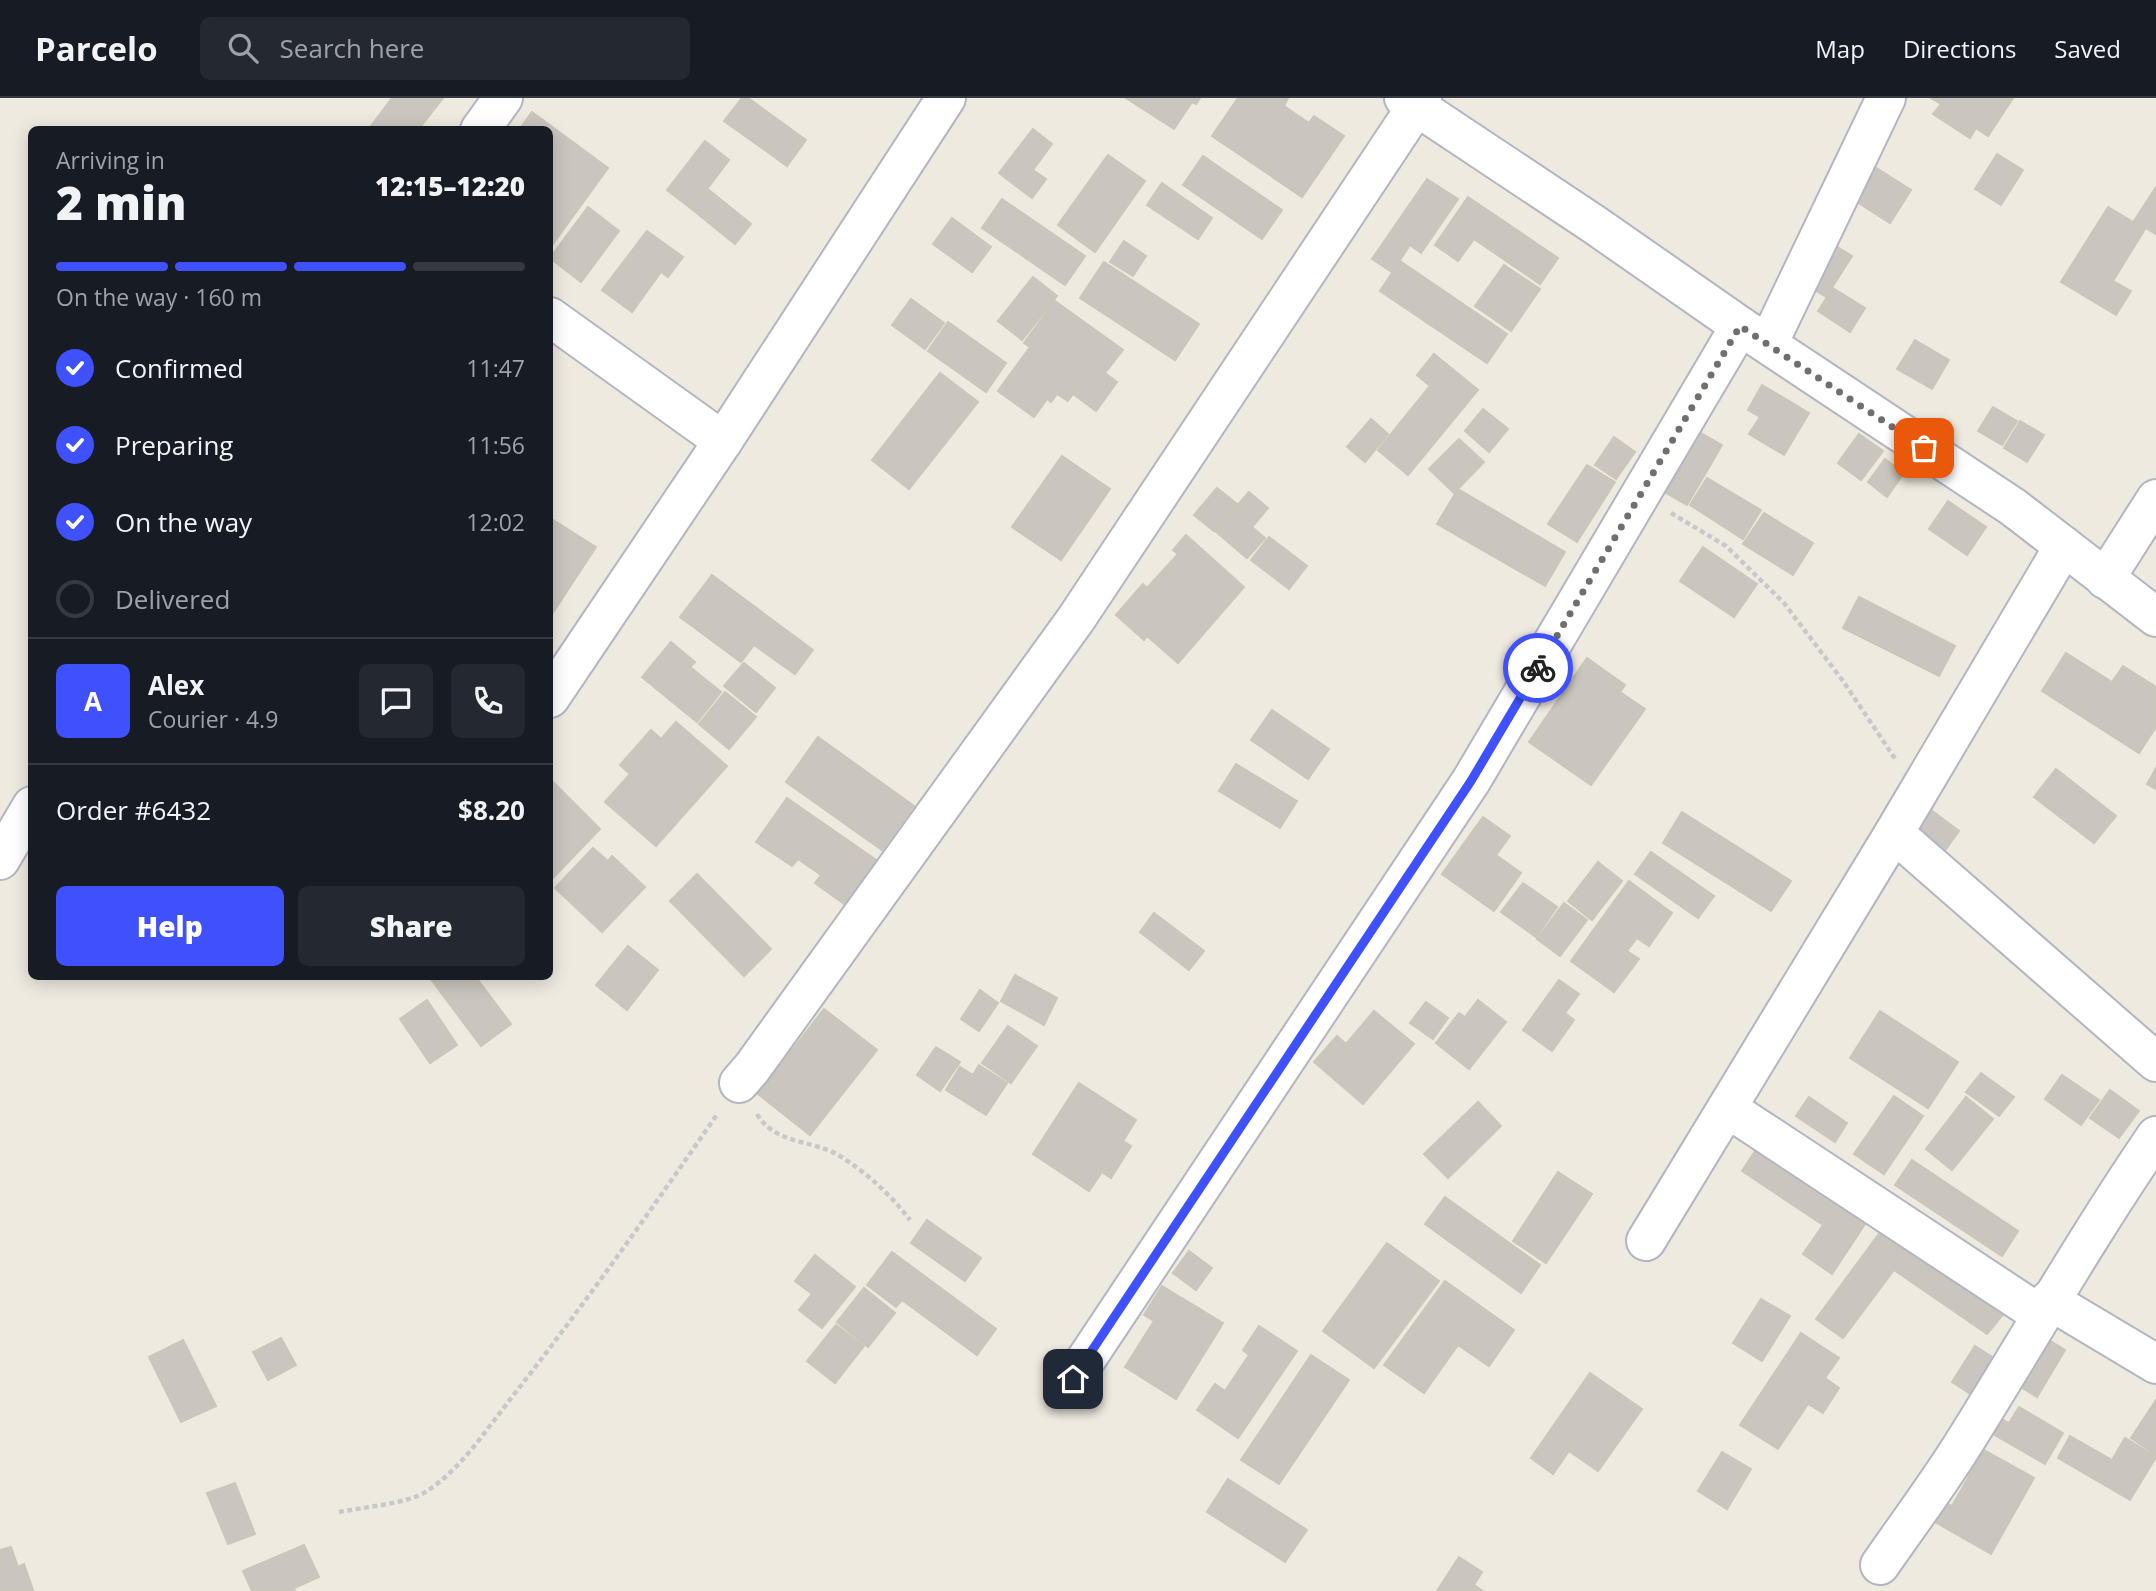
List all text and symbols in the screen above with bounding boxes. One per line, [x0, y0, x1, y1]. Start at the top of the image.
search box [200, 17, 690, 80]
text: Parcelo [35, 26, 158, 71]
icon: search [224, 29, 262, 67]
text: Search here [280, 30, 424, 66]
text: Map [1815, 32, 1865, 65]
text: Directions [1903, 32, 2016, 65]
text: Saved [2054, 32, 2121, 65]
text: Arriving in [56, 144, 165, 176]
text: 12:15–12:20 [375, 168, 525, 204]
text: 2 min [56, 171, 187, 233]
text: On the way · 160 m [56, 281, 262, 313]
icon: check [56, 349, 94, 387]
text: Confirmed [115, 350, 243, 386]
text: 11:47 [466, 352, 525, 384]
pin [1894, 418, 1954, 478]
icon: check [56, 426, 94, 464]
text: Preparing [115, 427, 233, 463]
text: 11:56 [466, 429, 525, 461]
icon: bag [1905, 429, 1943, 467]
icon: check [56, 503, 94, 541]
text: On the way [115, 504, 252, 540]
text: 12:02 [466, 506, 525, 538]
text: Delivered [115, 581, 230, 617]
courier [1503, 633, 1573, 703]
icon: bike [1519, 649, 1557, 687]
button: chat [359, 664, 433, 738]
button: phone [451, 664, 525, 738]
text: Alex [148, 667, 204, 703]
text: A [84, 683, 102, 719]
text: Courier · 4.9 [148, 703, 278, 735]
text: Order #6432 [56, 792, 211, 828]
text: $8.20 [458, 792, 525, 828]
button: Help [56, 886, 284, 966]
button: Share [298, 886, 525, 966]
pin [1043, 1349, 1103, 1409]
icon: home [1054, 1360, 1092, 1398]

